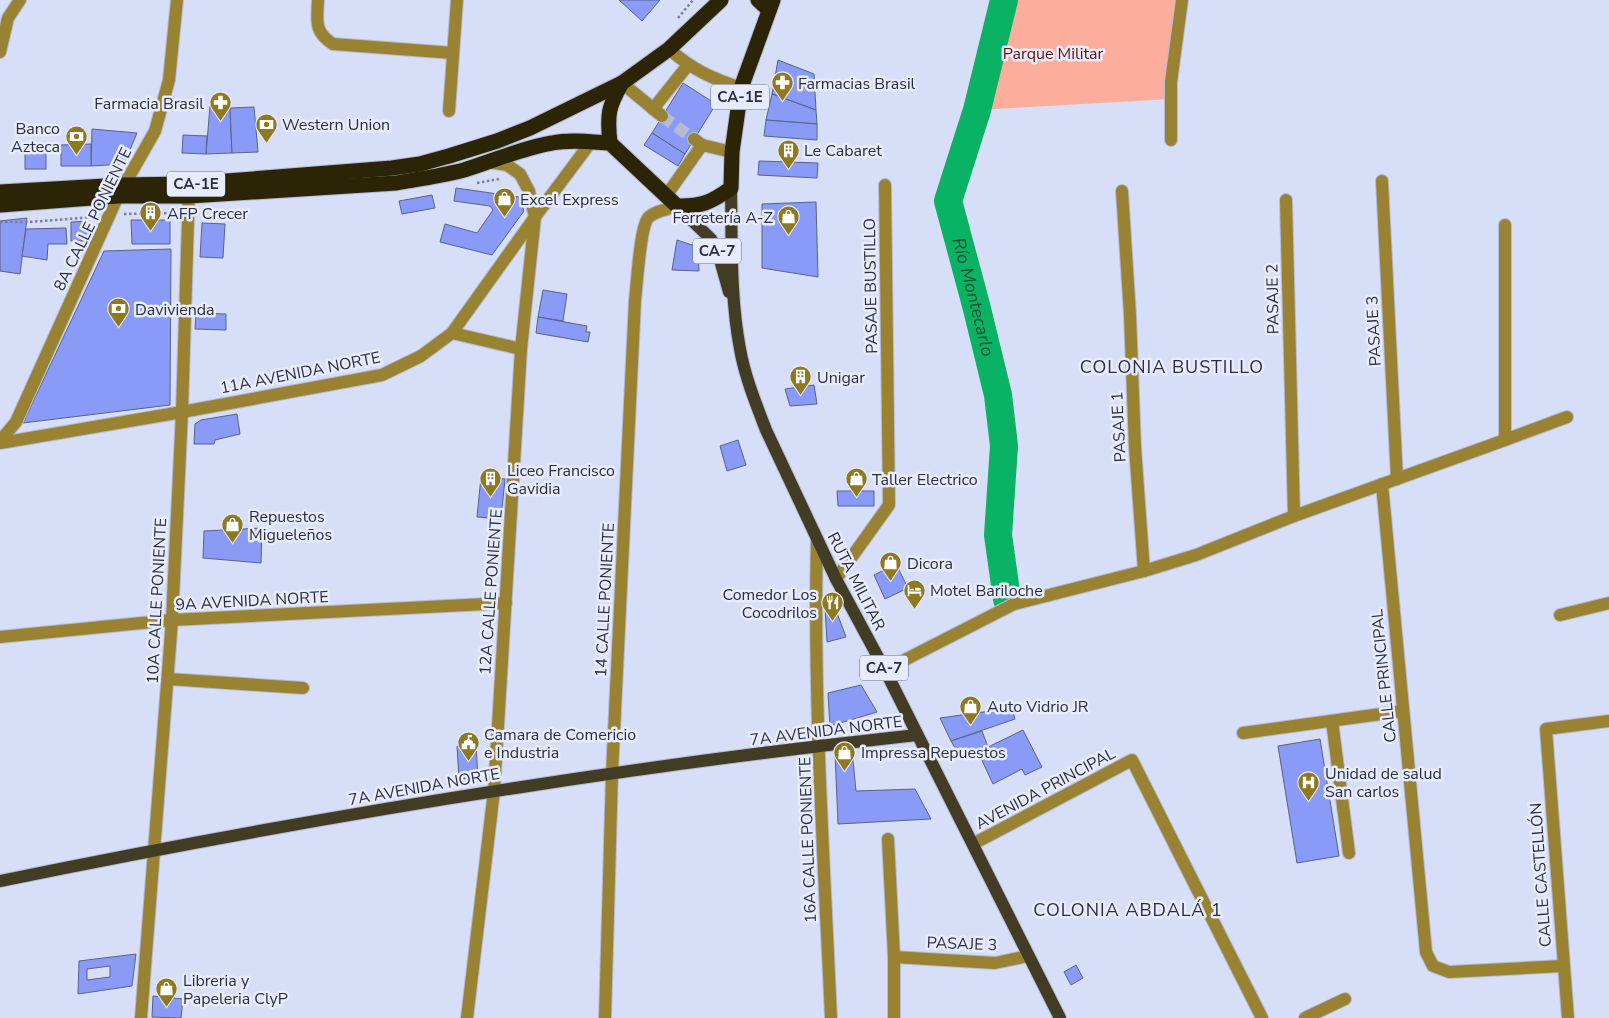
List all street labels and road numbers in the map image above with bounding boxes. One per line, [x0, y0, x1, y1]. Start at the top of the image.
road number: CA-1E [711, 84, 769, 110]
street label: 8A CALLE PONIENTE [49, 144, 137, 295]
road number: CA-1E [167, 172, 225, 196]
street label: PASAJE BUSTILLO [859, 218, 883, 354]
road number: CA-7 [693, 238, 741, 264]
street label: PASAJE 2 [1261, 264, 1285, 334]
street label: PASAJE 3 [1361, 295, 1387, 367]
street label: 11A AVENIDA NORTE [218, 347, 382, 399]
street label: PASAJE 1 [1106, 391, 1132, 463]
street label: 12A CALLE PONIENTE [474, 508, 508, 676]
street label: 10A CALLE PONIENTE [142, 517, 172, 685]
street label: 14 CALLE PONIENTE [590, 522, 620, 678]
street label: RUTA MILITAR [822, 528, 891, 635]
street label: 9A AVENIDA NORTE [175, 586, 329, 616]
street label: CALLE PRINCIPAL [1366, 608, 1402, 744]
road number: CA-7 [860, 656, 908, 680]
street label: 7A AVENIDA NORTE [749, 711, 904, 751]
street label: AVENIDA PRINCIPAL [972, 743, 1120, 835]
street label: 16A CALLE PONIENTE [794, 756, 822, 923]
street label: 7A AVENIDA NORTE [347, 763, 502, 811]
street label: CALLE CASTELLÓN [1525, 802, 1557, 948]
street label: PASAJE 3 [926, 932, 998, 956]

